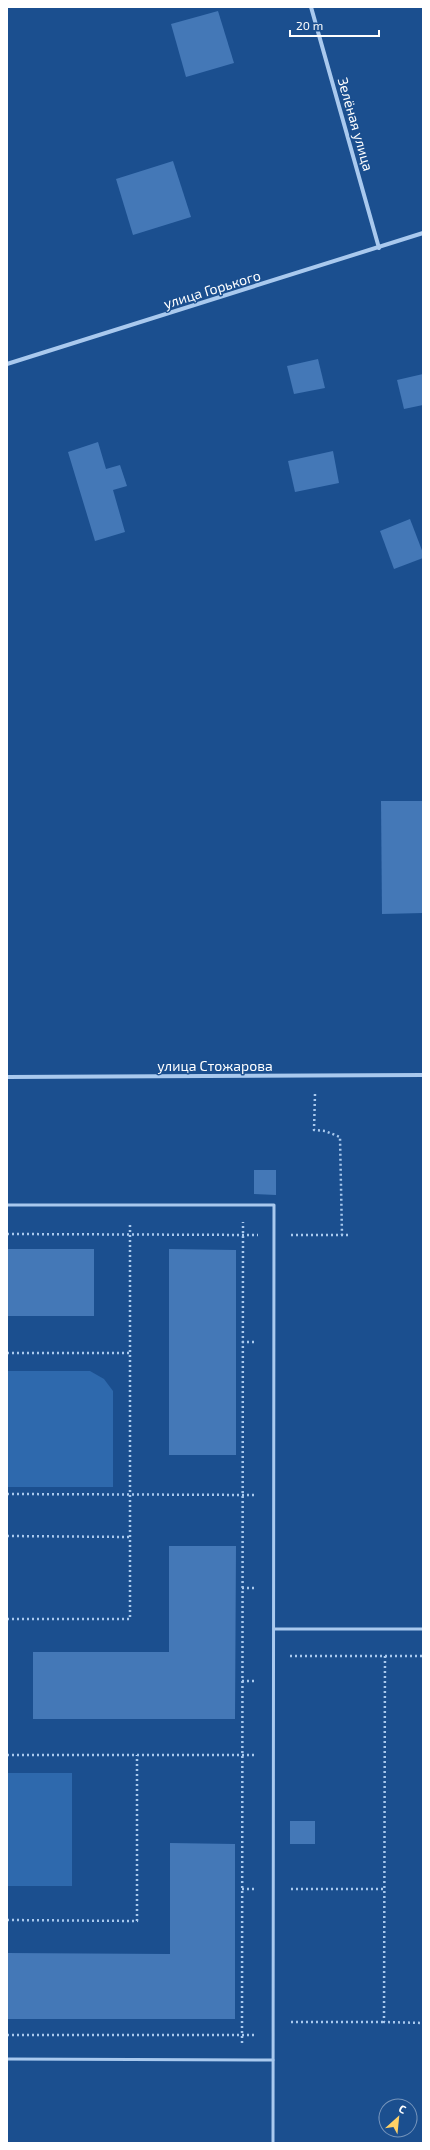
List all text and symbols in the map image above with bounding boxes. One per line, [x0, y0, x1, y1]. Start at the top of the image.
scale bar [290, 12, 379, 38]
text: 20 m [296, 18, 323, 32]
street label: Зелёная улица [335, 75, 377, 173]
street label: улица Горького [161, 266, 263, 312]
street label: улица Стожарова [157, 1057, 273, 1074]
north arrow [378, 2098, 418, 2138]
text: С [397, 2101, 409, 2116]

